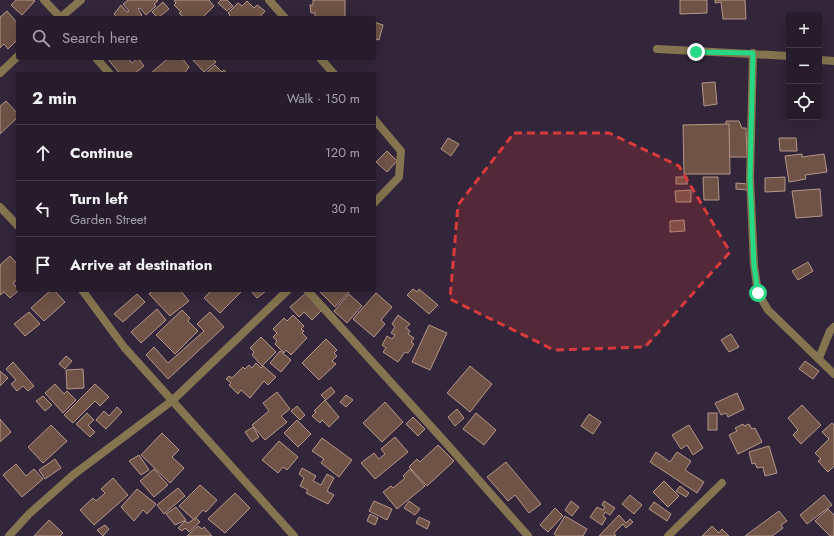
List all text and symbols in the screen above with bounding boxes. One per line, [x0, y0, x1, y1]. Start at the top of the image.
map controls [786, 12, 822, 120]
button: + [786, 12, 822, 48]
search box [16, 16, 376, 60]
icon: search [30, 27, 52, 49]
text: Search here [62, 27, 138, 49]
route end [687, 43, 705, 61]
button: − [786, 48, 822, 84]
button: locate [786, 84, 822, 120]
text: 2 min [32, 86, 77, 110]
text: Walk · 150 m [287, 89, 360, 108]
icon: ahead [32, 142, 54, 164]
text: Continue [70, 142, 133, 164]
text: 120 m [325, 143, 360, 162]
text: Turn left [70, 188, 128, 210]
icon: left [32, 198, 54, 220]
text: 30 m [331, 199, 360, 218]
text: Garden Street [70, 210, 147, 229]
icon: arrive [32, 254, 54, 276]
text: Arrive at destination [70, 254, 212, 276]
route start [749, 284, 767, 302]

